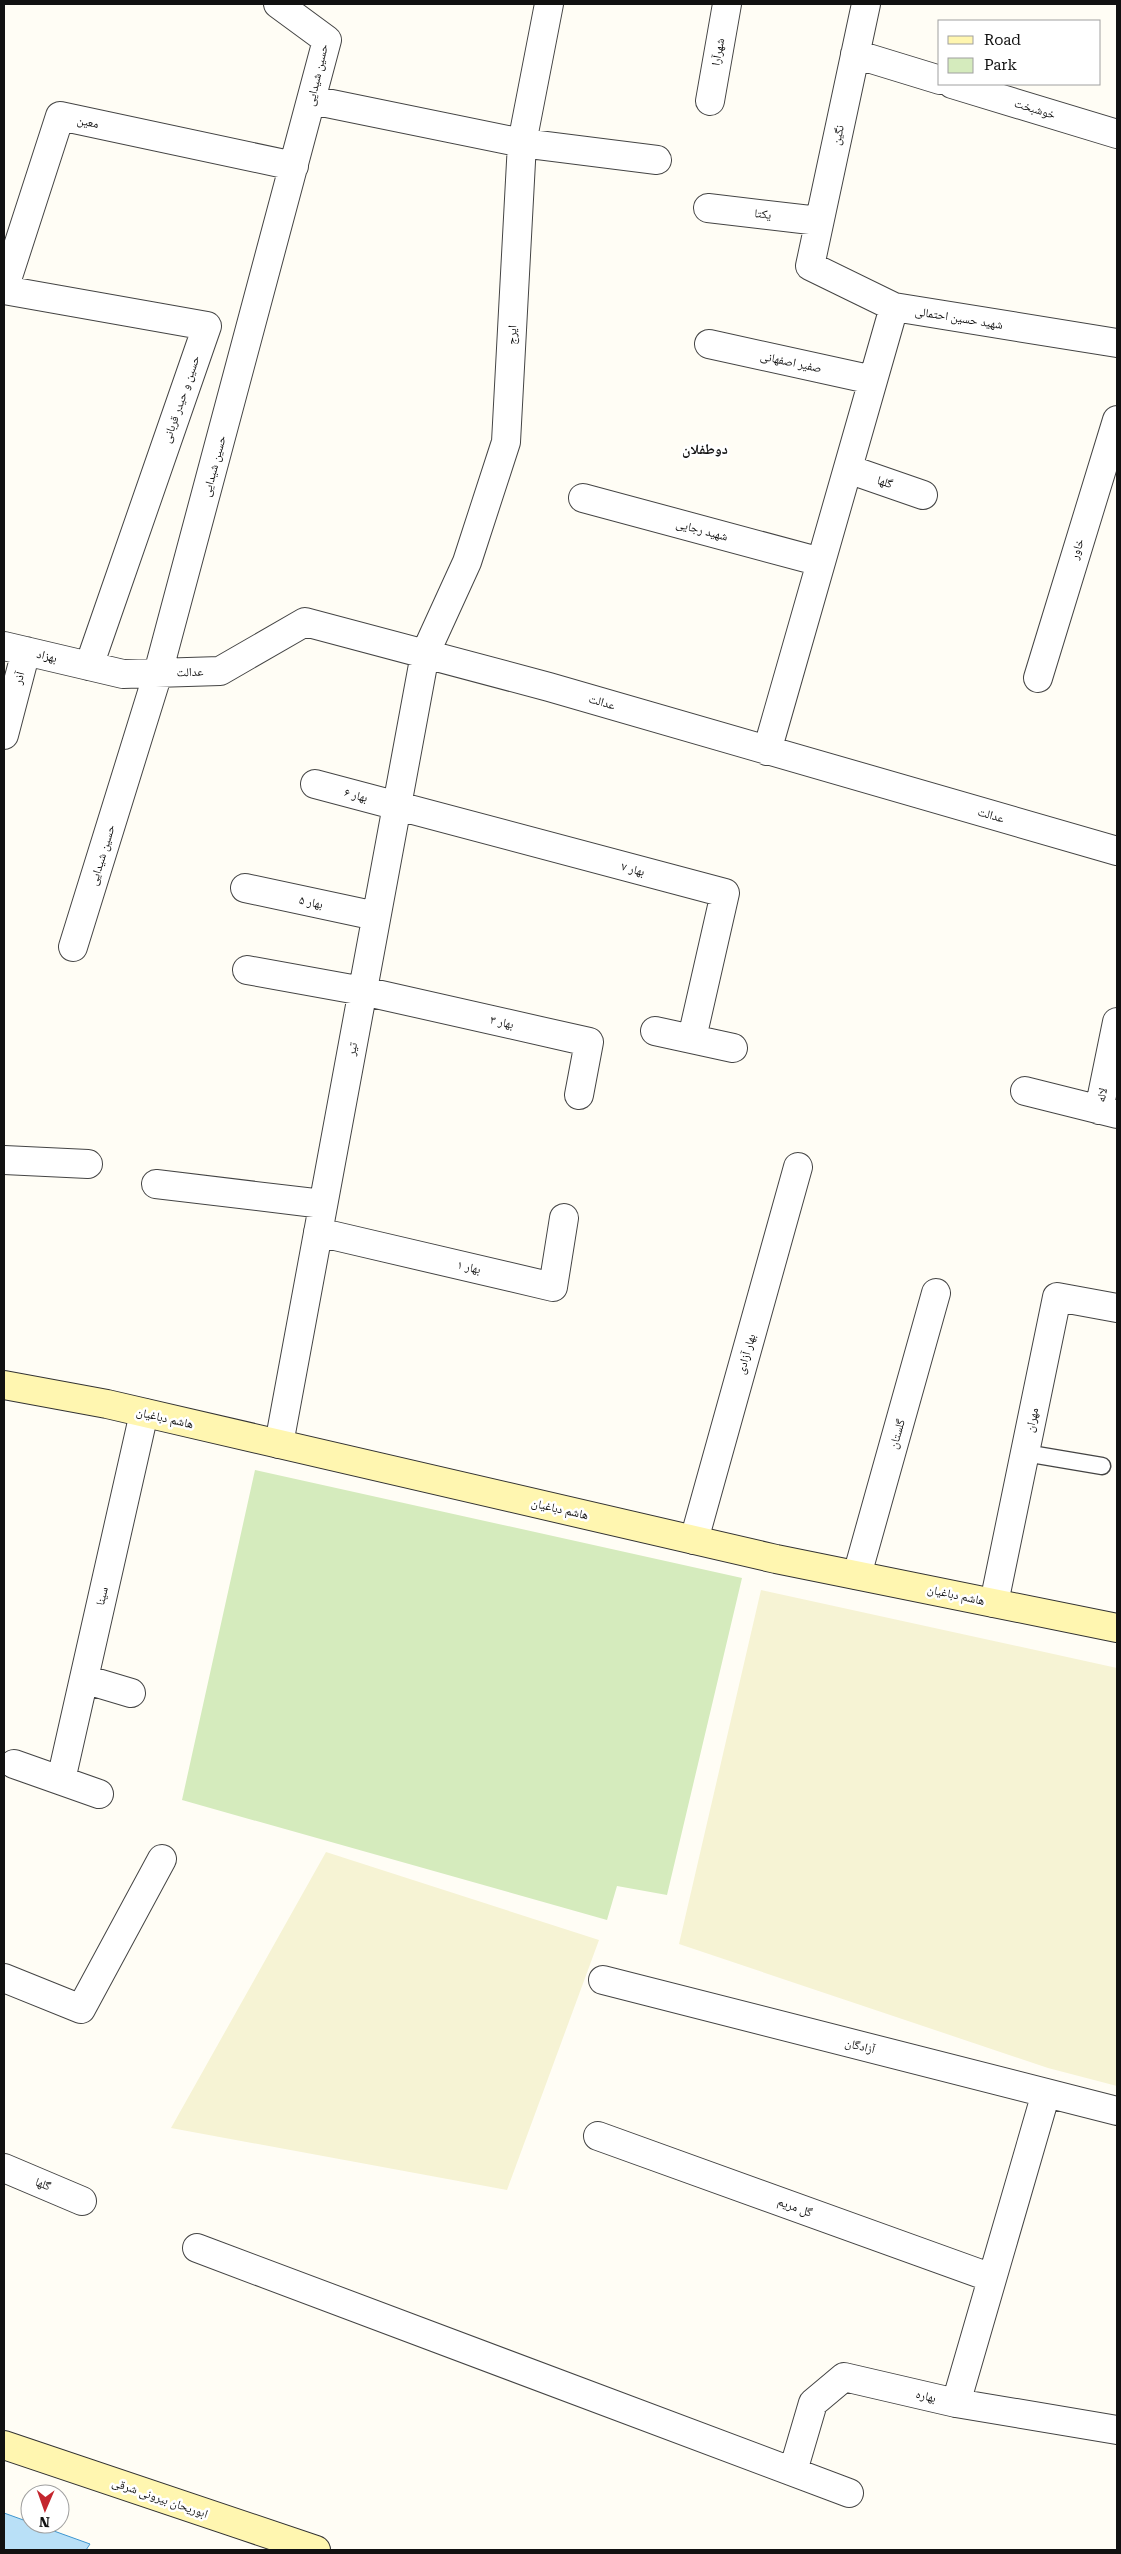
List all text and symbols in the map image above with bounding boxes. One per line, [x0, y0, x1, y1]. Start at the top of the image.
legend [938, 20, 1101, 85]
text: Road [984, 31, 1021, 49]
street label: شهرآرا [709, 37, 727, 67]
street label: حسین شیدایی [303, 42, 331, 107]
text: Park [984, 56, 1018, 74]
street label: خوشبخت [1013, 96, 1058, 122]
street label: معین [76, 113, 100, 131]
street label: نگین [829, 124, 847, 146]
street label: یکتا [754, 206, 773, 222]
street label: شهید حسین احتمالی [914, 304, 1004, 332]
street label: ایرج [505, 325, 520, 345]
street label: صفیر اصفهانی [759, 349, 823, 376]
street label: حسین و حیدر قربانی [159, 353, 203, 445]
street label: حسین شیدایی [199, 433, 229, 498]
district label: دوطفلان [682, 441, 728, 458]
street label: گلها [875, 473, 895, 491]
street label: شهید رجایی [674, 516, 730, 544]
street label: خاور [1067, 537, 1087, 562]
street label: بهزاد [35, 647, 59, 666]
street label: عدالت [176, 665, 204, 679]
street label: آذر [10, 669, 28, 687]
street label: عدالت [587, 692, 617, 712]
street label: بهار ۶ [343, 785, 369, 805]
street label: عدالت [976, 805, 1006, 825]
street label: حسین شیدایی [86, 822, 118, 887]
street label: بهار ۷ [620, 859, 646, 879]
street label: بهار ۵ [298, 893, 324, 912]
street label: بهار ۳ [489, 1012, 515, 1032]
street label: تیر [344, 1041, 360, 1058]
street label: لاله [1094, 1087, 1110, 1103]
street label: بهار ۱ [456, 1257, 482, 1277]
street label: بهار آزادی [734, 1332, 759, 1376]
street label: هاشم دباغیان [135, 1405, 195, 1432]
street label: مهران [1023, 1406, 1041, 1434]
street label: گلستان [886, 1418, 908, 1450]
street label: هاشم دباغیان [530, 1496, 590, 1523]
street label: هاشم دباغیان [926, 1582, 986, 1609]
street label: سینا [93, 1585, 111, 1607]
street label: آزادگان [844, 2036, 877, 2057]
street label: گلها [33, 2175, 53, 2193]
street label: گل مریم [775, 2194, 814, 2221]
street label: بهاره [914, 2387, 938, 2405]
street label: ابوریحان بیرونی شرقی [110, 2475, 210, 2521]
north arrow [20, 2484, 70, 2534]
text: N [39, 2514, 50, 2530]

